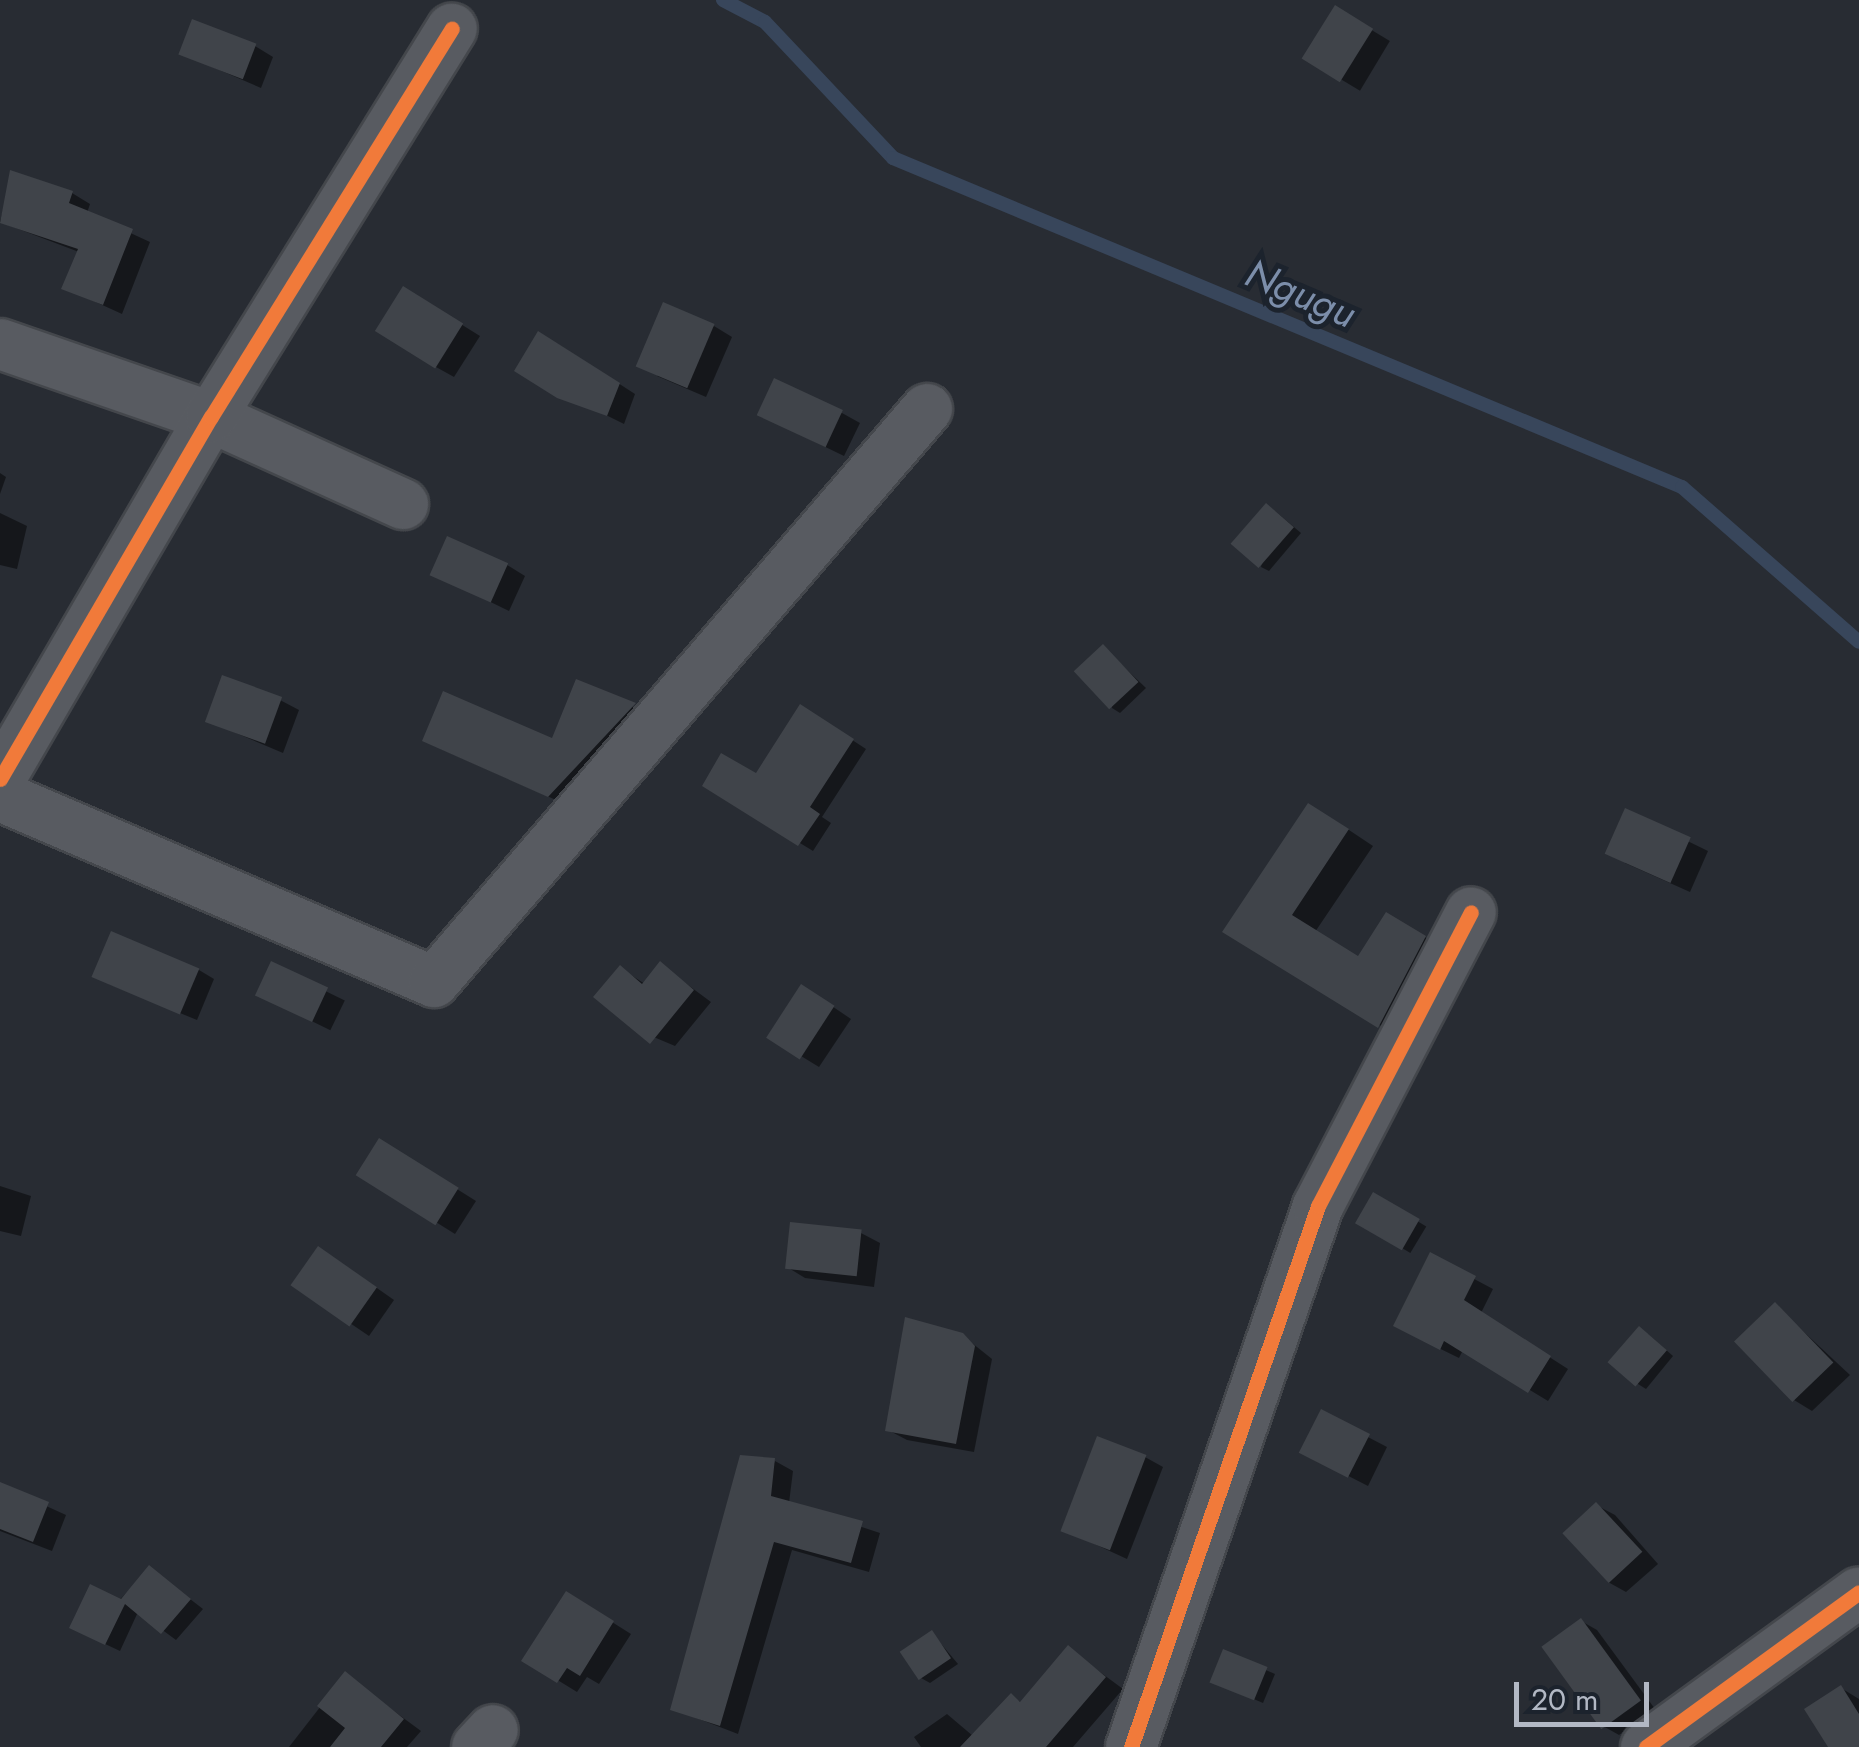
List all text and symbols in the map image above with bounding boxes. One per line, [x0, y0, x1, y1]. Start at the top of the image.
water label: Ngugu [1239, 248, 1363, 338]
scale bar [1519, 1662, 1654, 1724]
text: 20 m [1531, 1678, 1598, 1721]

